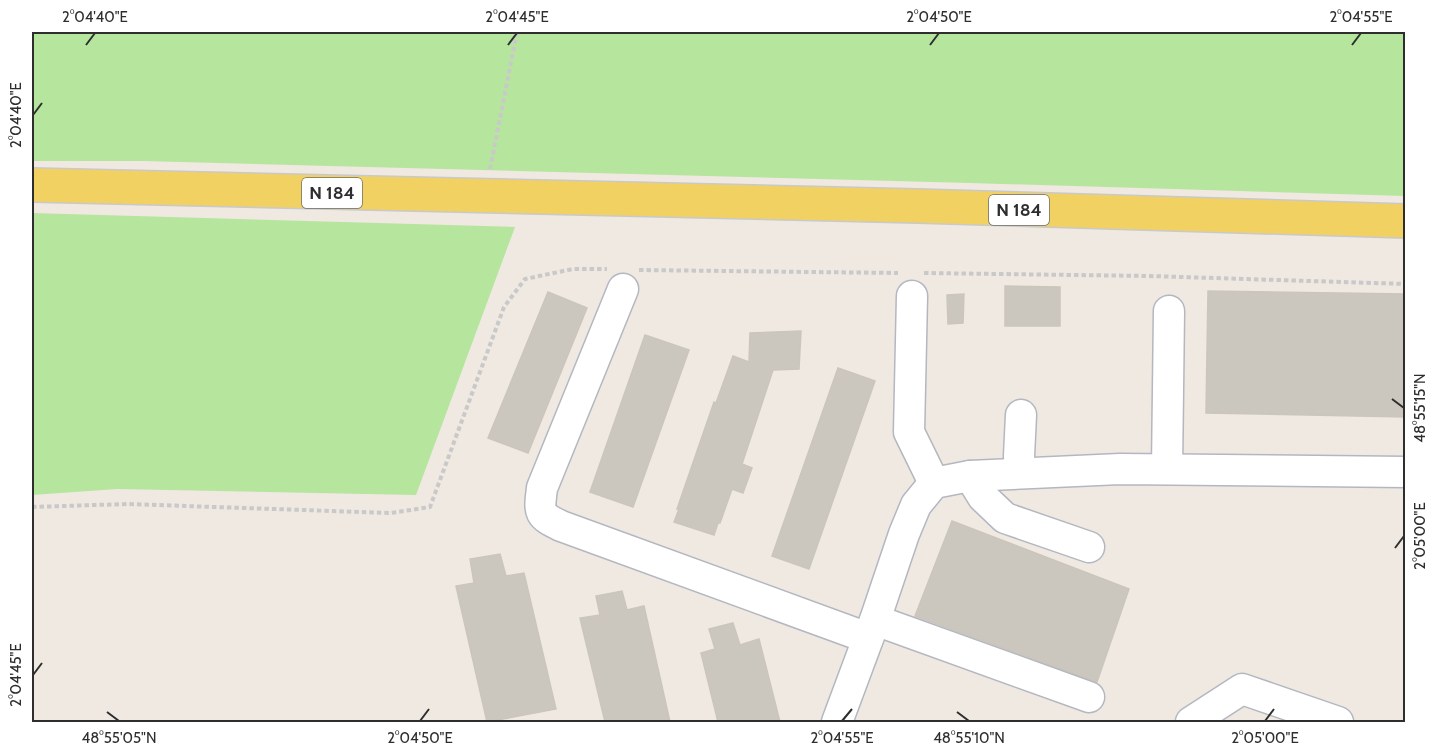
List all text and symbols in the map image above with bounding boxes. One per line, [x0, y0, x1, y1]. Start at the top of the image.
text: 2°04'40"E [62, 8, 128, 26]
text: 2°04'45"E [485, 8, 549, 26]
text: 2°04'50"E [906, 8, 972, 26]
text: 2°04'55"E [1329, 8, 1393, 26]
text: 2°04'40"E [7, 82, 25, 148]
road number: N 184 [302, 178, 362, 208]
road number: N 184 [989, 195, 1049, 225]
text: 48°55'15"N [1411, 373, 1429, 443]
text: 2°05'00"E [1411, 502, 1429, 570]
text: 2°04'45"E [7, 643, 25, 707]
text: 48°55'05"N [82, 729, 156, 747]
text: 2°04'50"E [387, 729, 453, 747]
text: 2°04'55"E [810, 729, 874, 747]
text: 48°55'10"N [933, 729, 1005, 747]
text: 2°05'00"E [1231, 729, 1299, 747]

